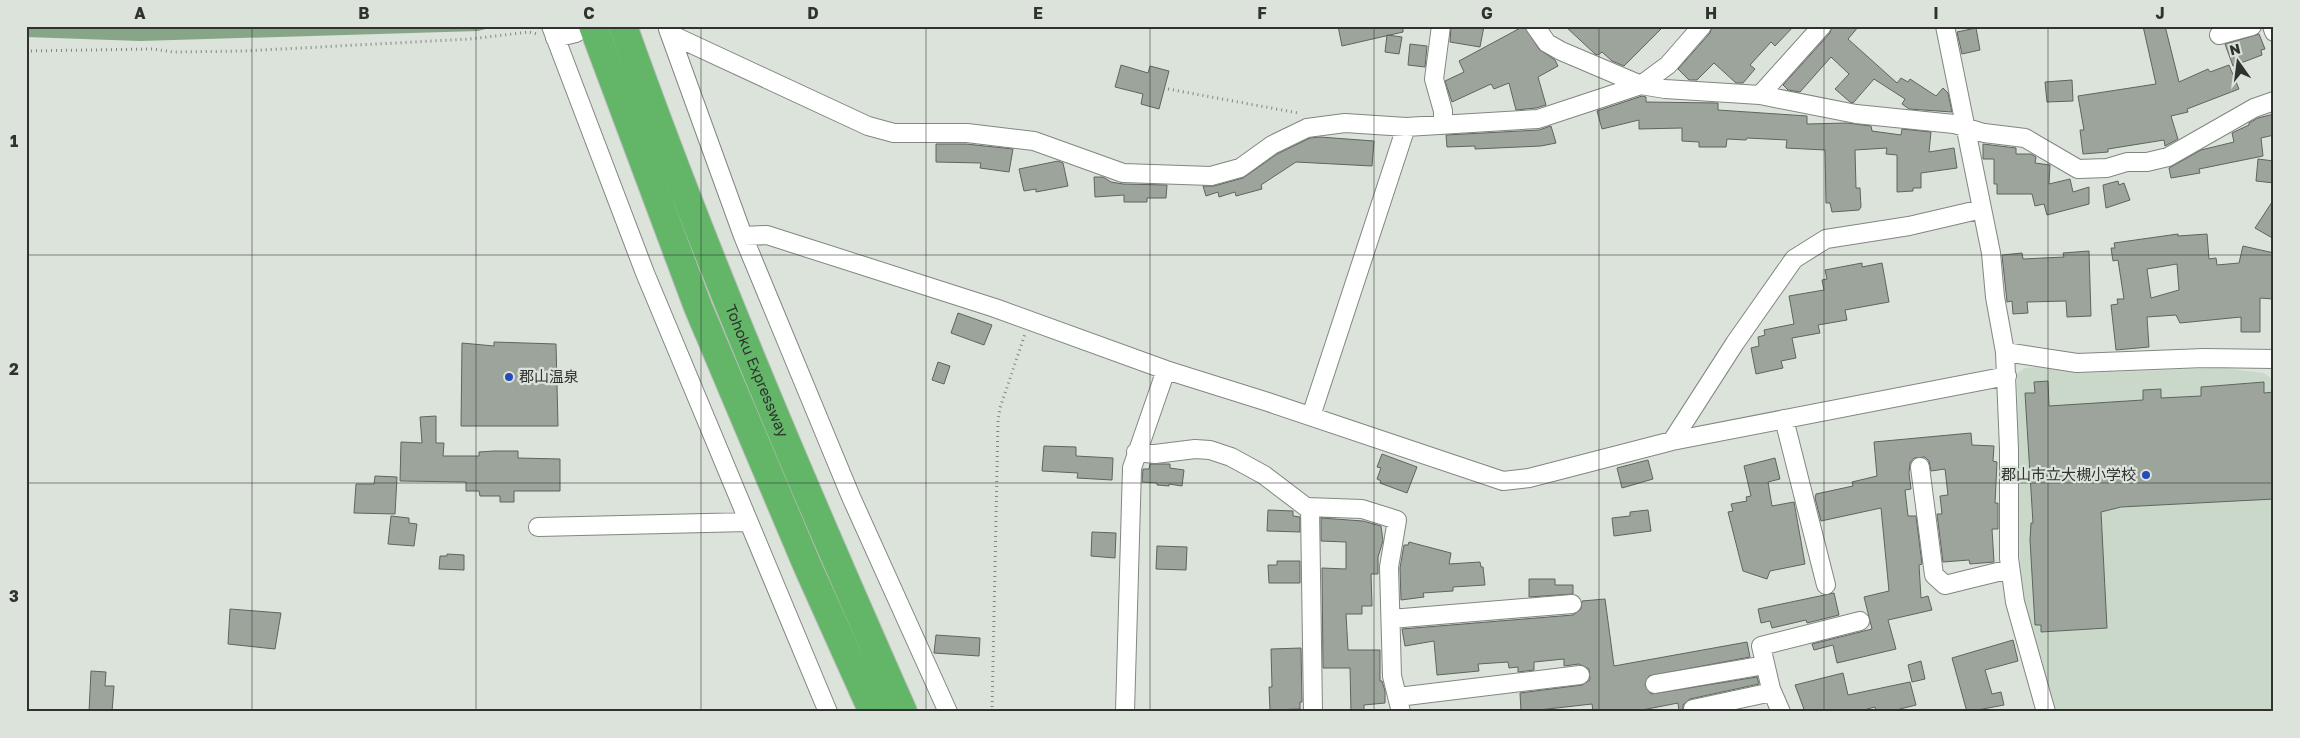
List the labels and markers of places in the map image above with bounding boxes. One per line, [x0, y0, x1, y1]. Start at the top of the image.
place label: 郡山温泉 [519, 367, 579, 385]
marker: 郡山温泉 [503, 371, 515, 383]
place label: 郡山市立大槻小学校 [2001, 465, 2136, 483]
marker: 郡山市立大槻小学校 [2140, 469, 2152, 481]

